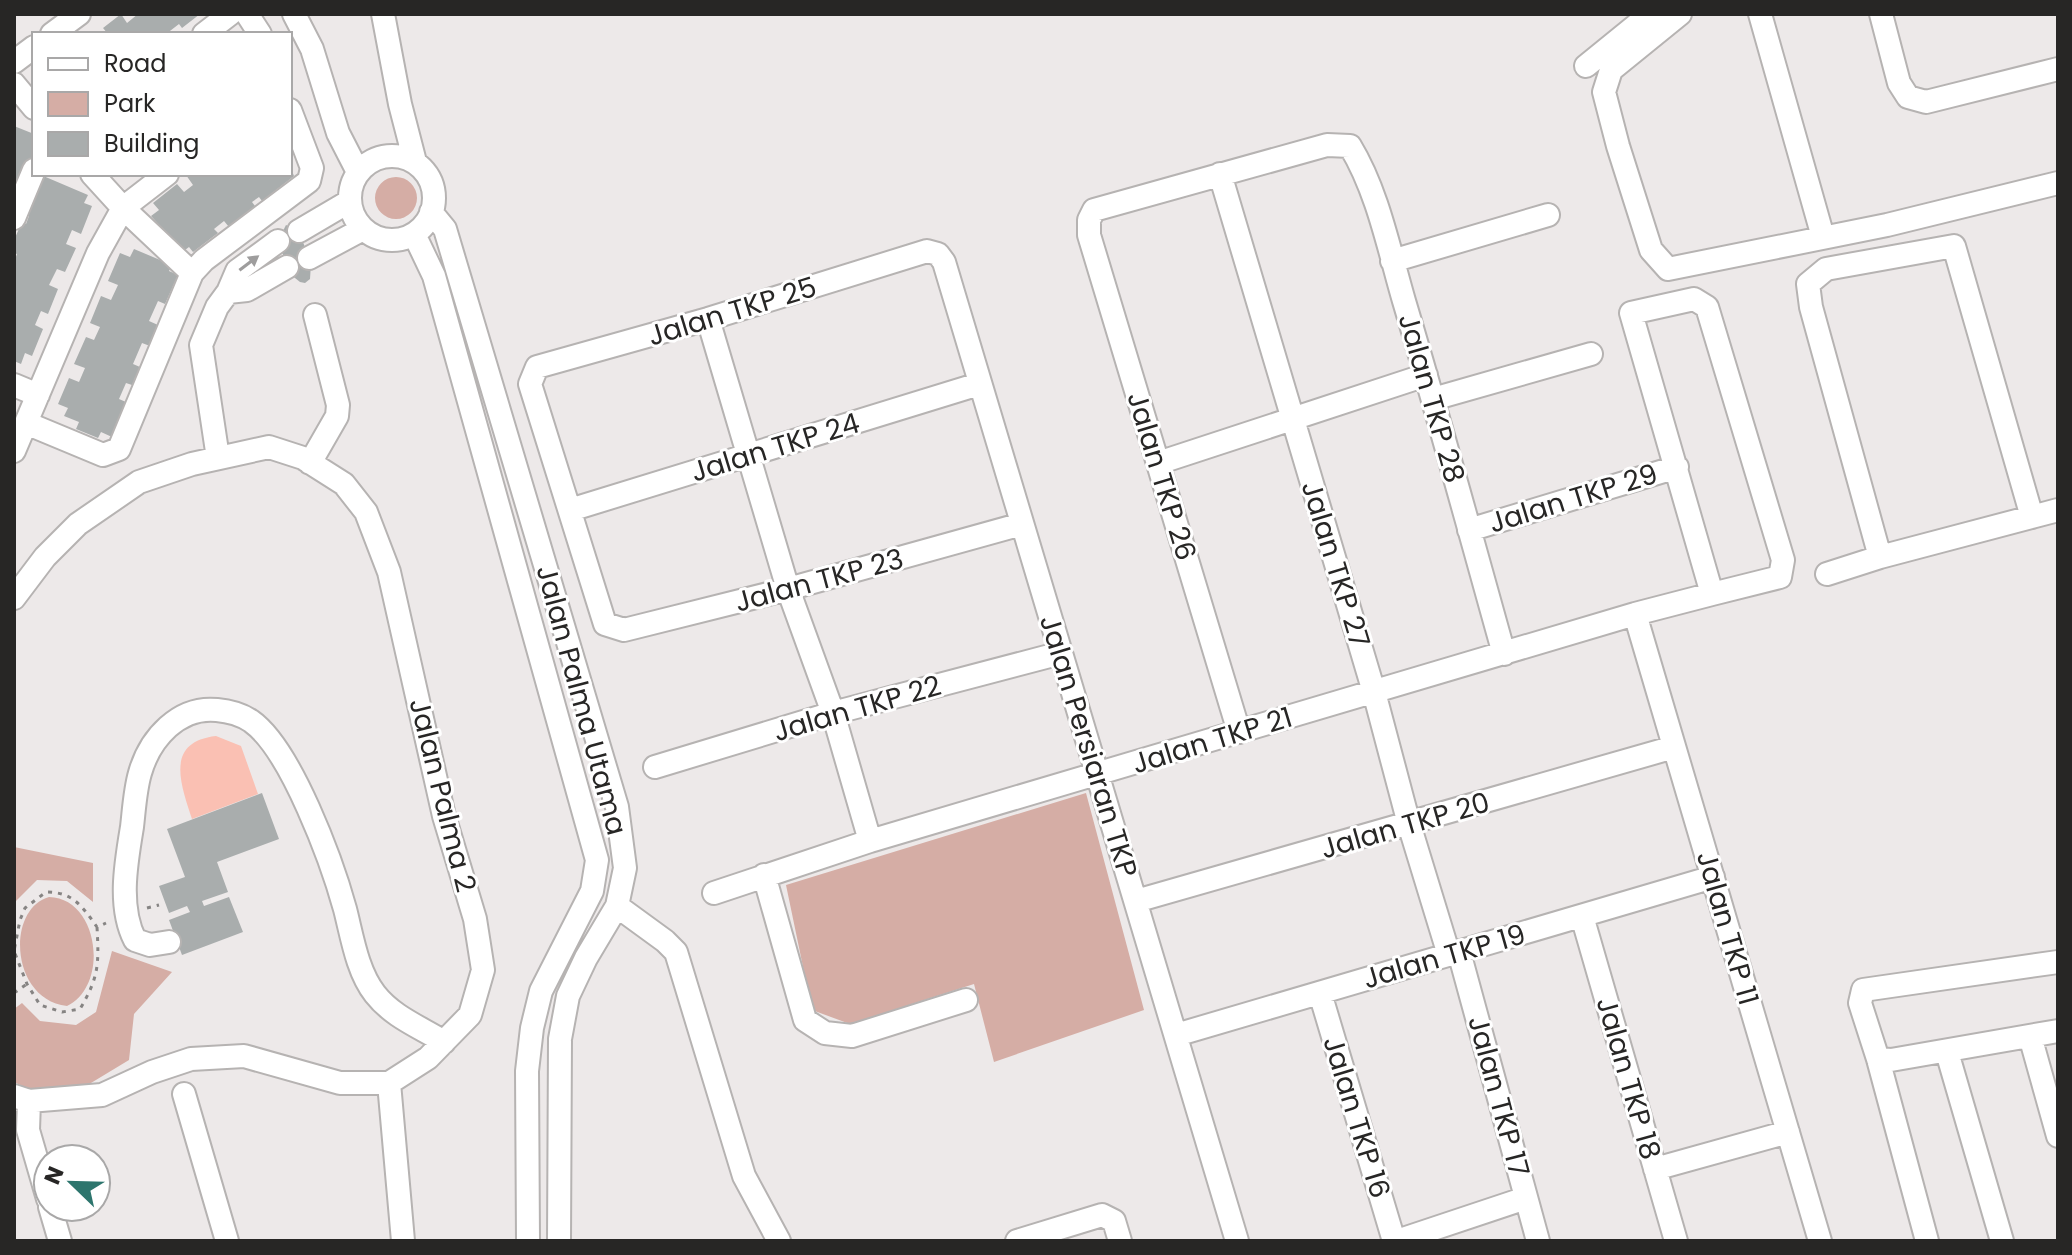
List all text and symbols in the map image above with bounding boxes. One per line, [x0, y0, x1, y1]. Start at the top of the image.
legend [32, 32, 292, 176]
text: Road [104, 47, 166, 80]
text: Park [104, 87, 156, 120]
text: Building [104, 127, 200, 160]
one-way arrow [238, 255, 259, 271]
street label: Jalan TKP 25 [643, 267, 821, 356]
street label: Jalan TKP 28 [1389, 309, 1474, 487]
street label: Jalan TKP 26 [1117, 387, 1206, 565]
street label: Jalan TKP 24 [686, 403, 864, 492]
street label: Jalan TKP 29 [1484, 454, 1662, 543]
street label: Jalan TKP 27 [1292, 476, 1379, 652]
street label: Jalan TKP 23 [730, 539, 908, 622]
street label: Jalan Palma Utama [527, 561, 636, 839]
street label: Jalan Persiaran TKP [1030, 610, 1147, 882]
street label: Jalan TKP 22 [769, 666, 946, 751]
street label: Jalan Palma 2 [400, 694, 485, 896]
street label: Jalan TKP 21 [1127, 698, 1297, 783]
street label: Jalan TKP 20 [1316, 783, 1494, 868]
street label: Jalan TKP 11 [1687, 847, 1768, 1010]
street label: Jalan TKP 19 [1358, 915, 1530, 998]
street label: Jalan TKP 18 [1587, 992, 1670, 1164]
street label: Jalan TKP 17 [1458, 1011, 1539, 1181]
street label: Jalan TKP 16 [1313, 1031, 1400, 1203]
north arrow [32, 1143, 112, 1223]
text: N [37, 1162, 72, 1189]

